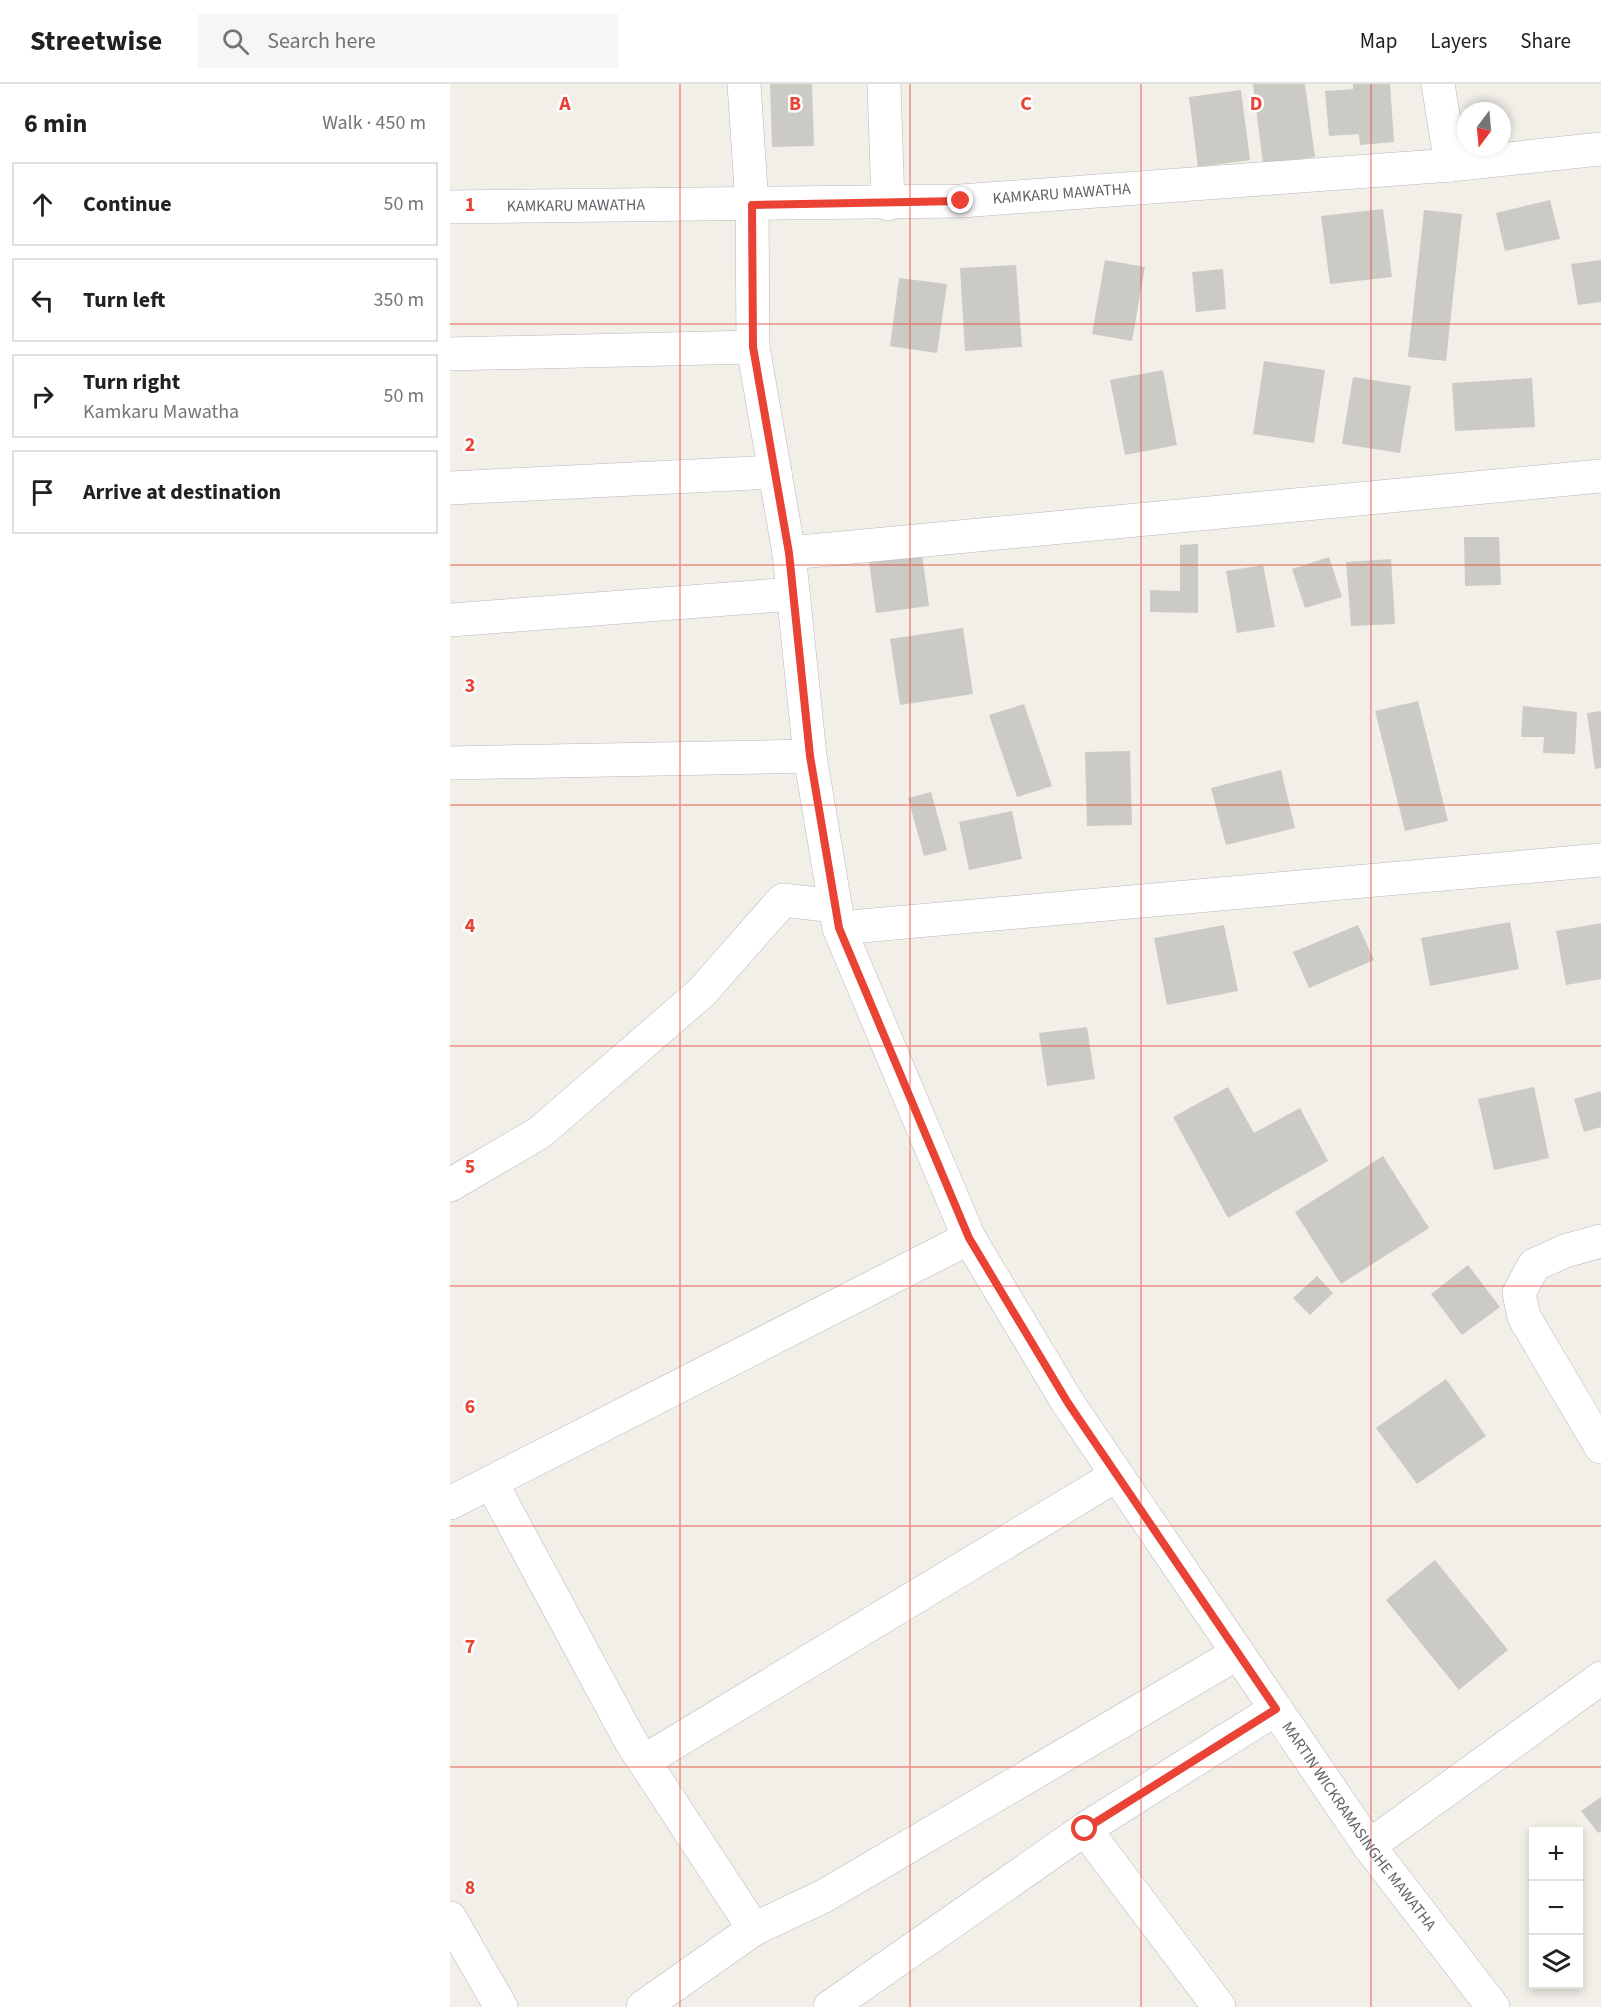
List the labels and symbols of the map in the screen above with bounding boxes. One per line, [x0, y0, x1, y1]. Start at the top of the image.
text: A [558, 90, 571, 118]
text: B [789, 90, 801, 118]
text: C [1020, 90, 1032, 118]
text: D [1250, 90, 1262, 118]
north arrow [1457, 102, 1511, 156]
street label: KAMKARU MAWATHA [992, 178, 1132, 210]
route end [947, 187, 973, 213]
text: 1 [465, 191, 475, 219]
street label: KAMKARU MAWATHA [507, 194, 646, 217]
text: 2 [465, 431, 475, 459]
text: 3 [465, 672, 475, 700]
text: 4 [465, 912, 476, 940]
text: 5 [465, 1153, 475, 1181]
text: 6 [465, 1393, 475, 1421]
text: 7 [465, 1633, 475, 1661]
street label: MARTIN WICKRAMASINGHE MAWATHA [1277, 1717, 1441, 1935]
route start [1071, 1815, 1097, 1841]
text: 8 [465, 1874, 475, 1902]

